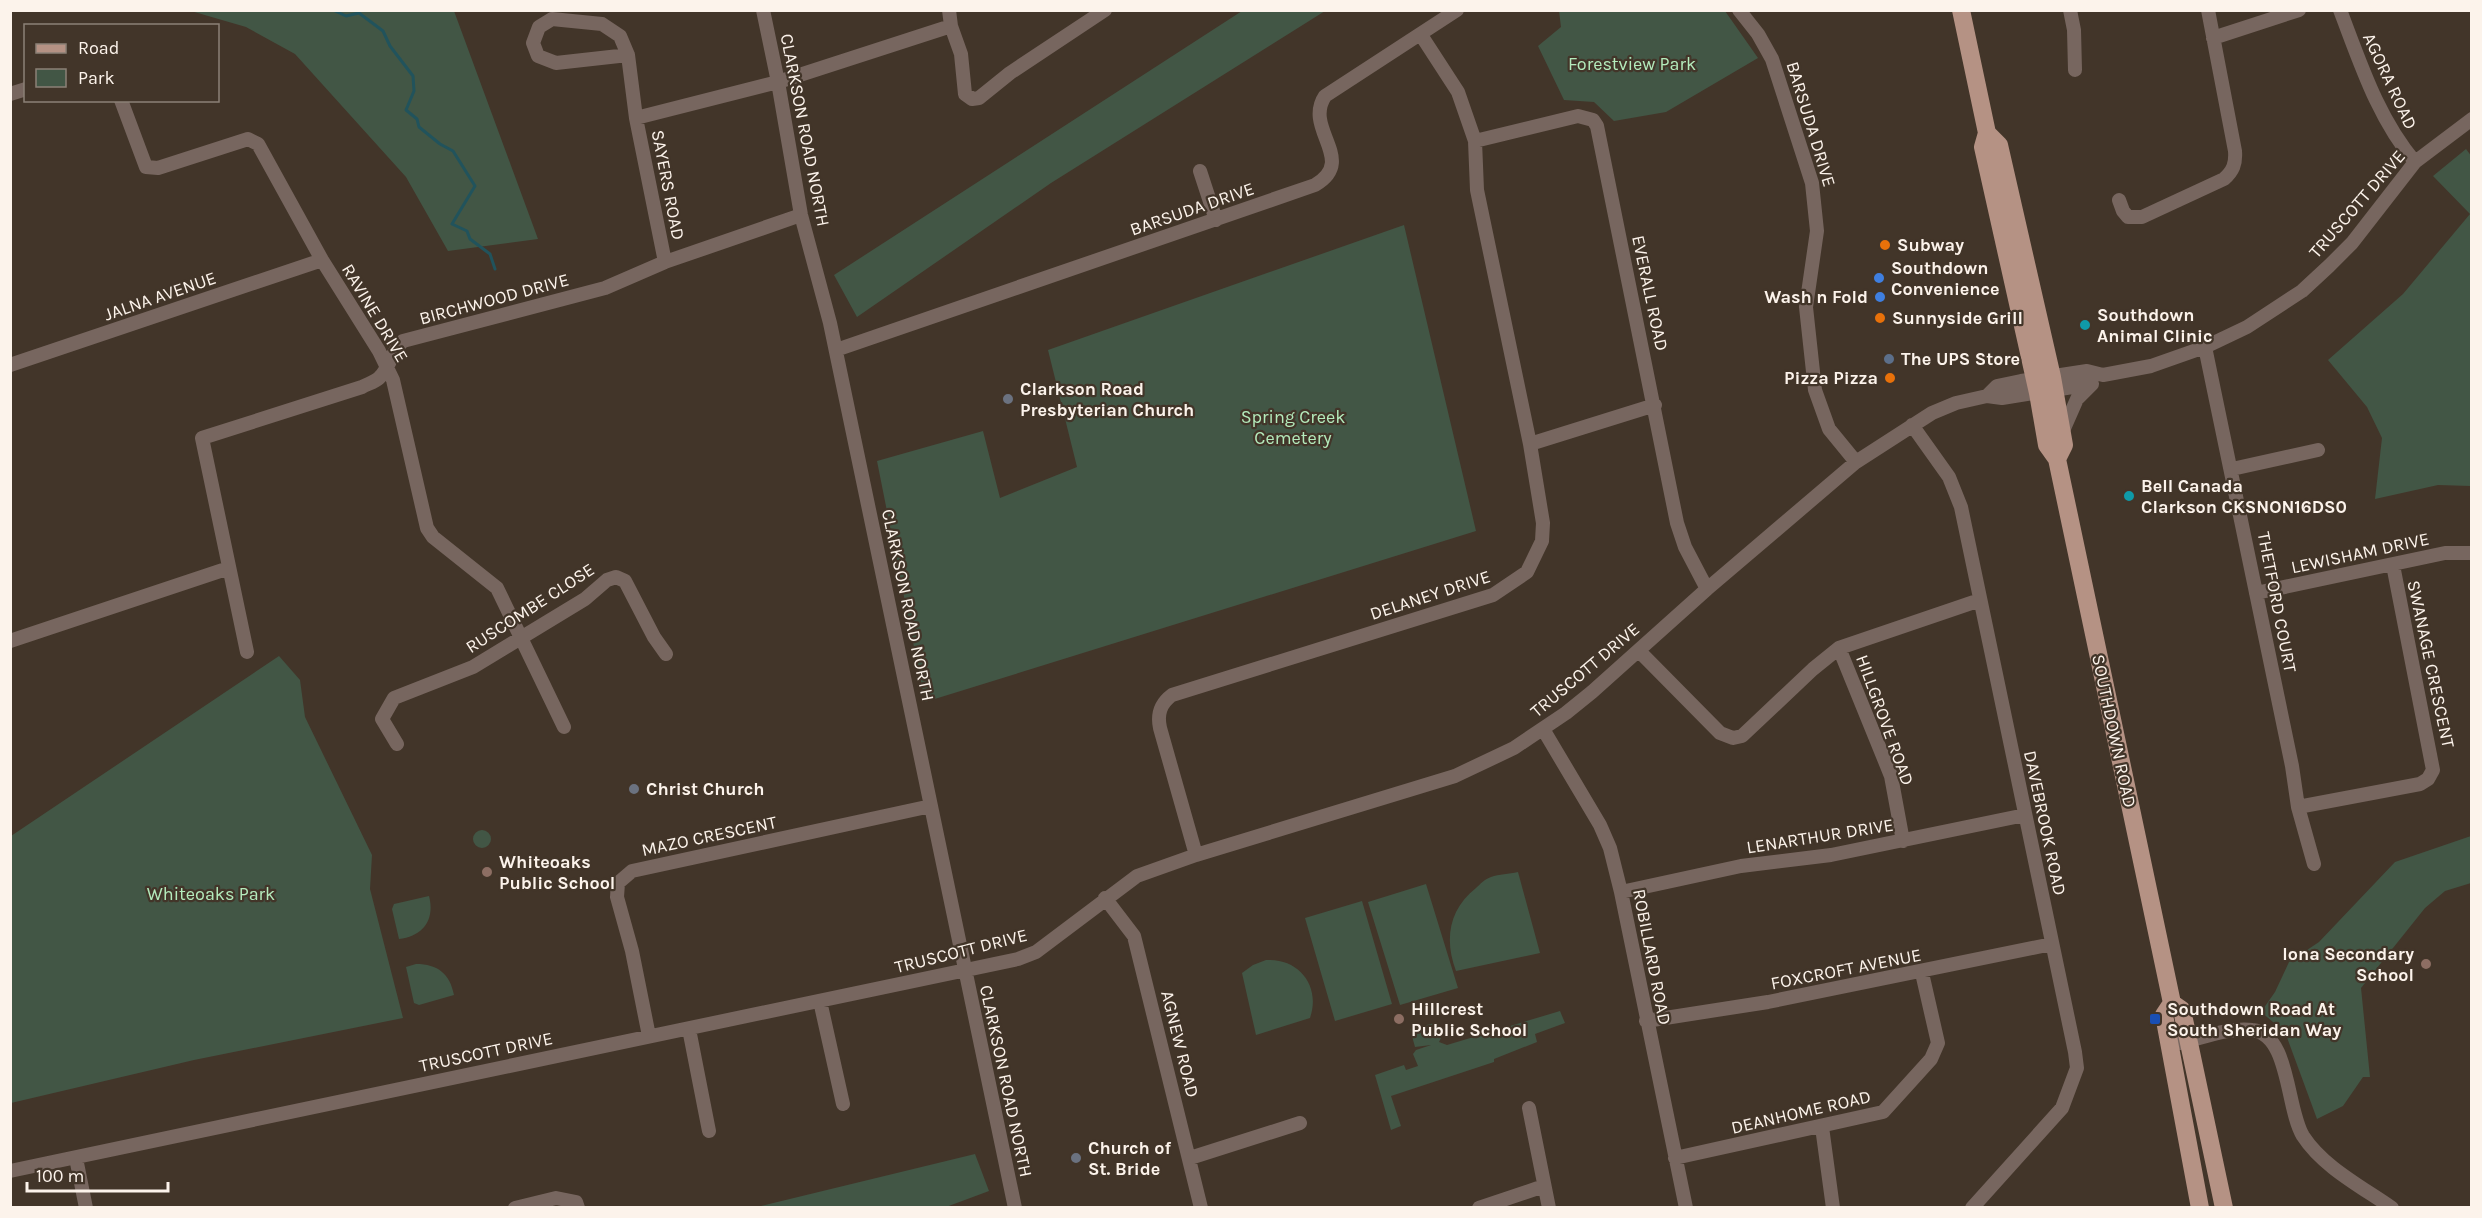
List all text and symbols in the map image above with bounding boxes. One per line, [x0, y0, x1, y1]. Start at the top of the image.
legend [24, 24, 219, 102]
street label: AGORA ROAD [2358, 29, 2422, 133]
street label: CLARKSON ROAD NORTH [776, 32, 834, 228]
text: Road [78, 37, 119, 59]
park label: Forestview Park [1568, 53, 1696, 75]
street label: BARSUDA DRIVE [1781, 59, 1841, 189]
text: Park [78, 67, 115, 89]
street label: SAYERS ROAD [647, 128, 689, 242]
street label: TRUSCOTT DRIVE [2304, 146, 2410, 262]
street label: BARSUDA DRIVE [1127, 177, 1257, 241]
street label: EVERALL ROAD [1627, 233, 1673, 353]
place label: Subway [1897, 234, 1964, 256]
marker: Subway [1878, 238, 1892, 252]
place label: Southdown Convenience [1891, 257, 2000, 300]
street label: RAVINE DRIVE [337, 260, 413, 366]
street label: JALNA AVENUE [101, 267, 219, 325]
street label: BIRCHWOOD DRIVE [417, 268, 571, 330]
marker: Southdown Convenience [1872, 271, 1886, 285]
place label: Wash n Fold [1764, 286, 1868, 308]
marker: Wash n Fold [1873, 290, 1887, 304]
place label: Southdown Animal Clinic [2097, 304, 2212, 347]
place label: Sunnyside Grill [1892, 307, 2023, 329]
marker: Sunnyside Grill [1873, 311, 1887, 325]
marker: Southdown Animal Clinic [2078, 318, 2092, 332]
place label: The UPS Store [1901, 348, 2020, 370]
marker: The UPS Store [1882, 352, 1896, 366]
place label: Pizza Pizza [1784, 367, 1878, 389]
marker: Pizza Pizza [1883, 371, 1897, 385]
place label: Clarkson Road Presbyterian Church [1020, 378, 1194, 421]
marker: Clarkson Road Presbyterian Church [1001, 392, 1015, 406]
park label: Spring Creek Cemetery [1241, 406, 1345, 449]
place label: Bell Canada Clarkson CKSNON16DS0 [2141, 475, 2347, 518]
marker: Bell Canada Clarkson CKSNON16DS0 [2122, 489, 2136, 503]
street label: CLARKSON ROAD NORTH [877, 507, 939, 703]
street label: LEWISHAM DRIVE [2289, 528, 2431, 578]
street label: THETFORD COURT [2253, 530, 2301, 674]
street label: RUSCOMBE CLOSE [461, 558, 599, 658]
street label: DELANEY DRIVE [1367, 565, 1493, 625]
street label: SWANAGE CRESCENT [2402, 578, 2460, 750]
street label: TRUSCOTT DRIVE [1526, 618, 1644, 722]
street label: HILLGROVE ROAD [1851, 652, 1919, 788]
street label: SOUTHDOWN ROAD [2087, 652, 2141, 810]
street label: DAVEBROOK ROAD [2019, 749, 2071, 897]
place label: Christ Church [646, 778, 764, 800]
marker: Christ Church [627, 782, 641, 796]
street label: MAZO CRESCENT [639, 811, 779, 861]
street label: LENARTHUR DRIVE [1745, 814, 1895, 858]
place label: Whiteoaks Public School [499, 851, 615, 894]
marker: Whiteoaks Public School [480, 865, 494, 879]
park label: Whiteoaks Park [147, 883, 275, 905]
street label: ROBILLARD ROAD [1628, 887, 1676, 1027]
street label: TRUSCOTT DRIVE [892, 924, 1030, 978]
place label: Iona Secondary School [2282, 943, 2414, 986]
street label: FOXCROFT AVENUE [1769, 944, 1923, 994]
marker: Iona Secondary School [2419, 957, 2433, 971]
street label: CLARKSON ROAD NORTH [975, 983, 1037, 1179]
street label: AGNEW ROAD [1156, 988, 1204, 1100]
place label: Hillcrest Public School [1411, 998, 1527, 1041]
place label: Southdown Road At South Sheridan Way [2167, 998, 2341, 1041]
marker: Hillcrest Public School [1392, 1012, 1406, 1026]
marker: Southdown Road At South Sheridan Way [2148, 1012, 2162, 1026]
street label: TRUSCOTT DRIVE [417, 1027, 555, 1077]
street label: DEANHOME ROAD [1729, 1085, 1873, 1139]
place label: Church of St. Bride [1088, 1137, 1171, 1180]
marker: Church of St. Bride [1069, 1151, 1083, 1165]
scale bar [27, 1155, 168, 1193]
text: 100 m [36, 1165, 84, 1187]

